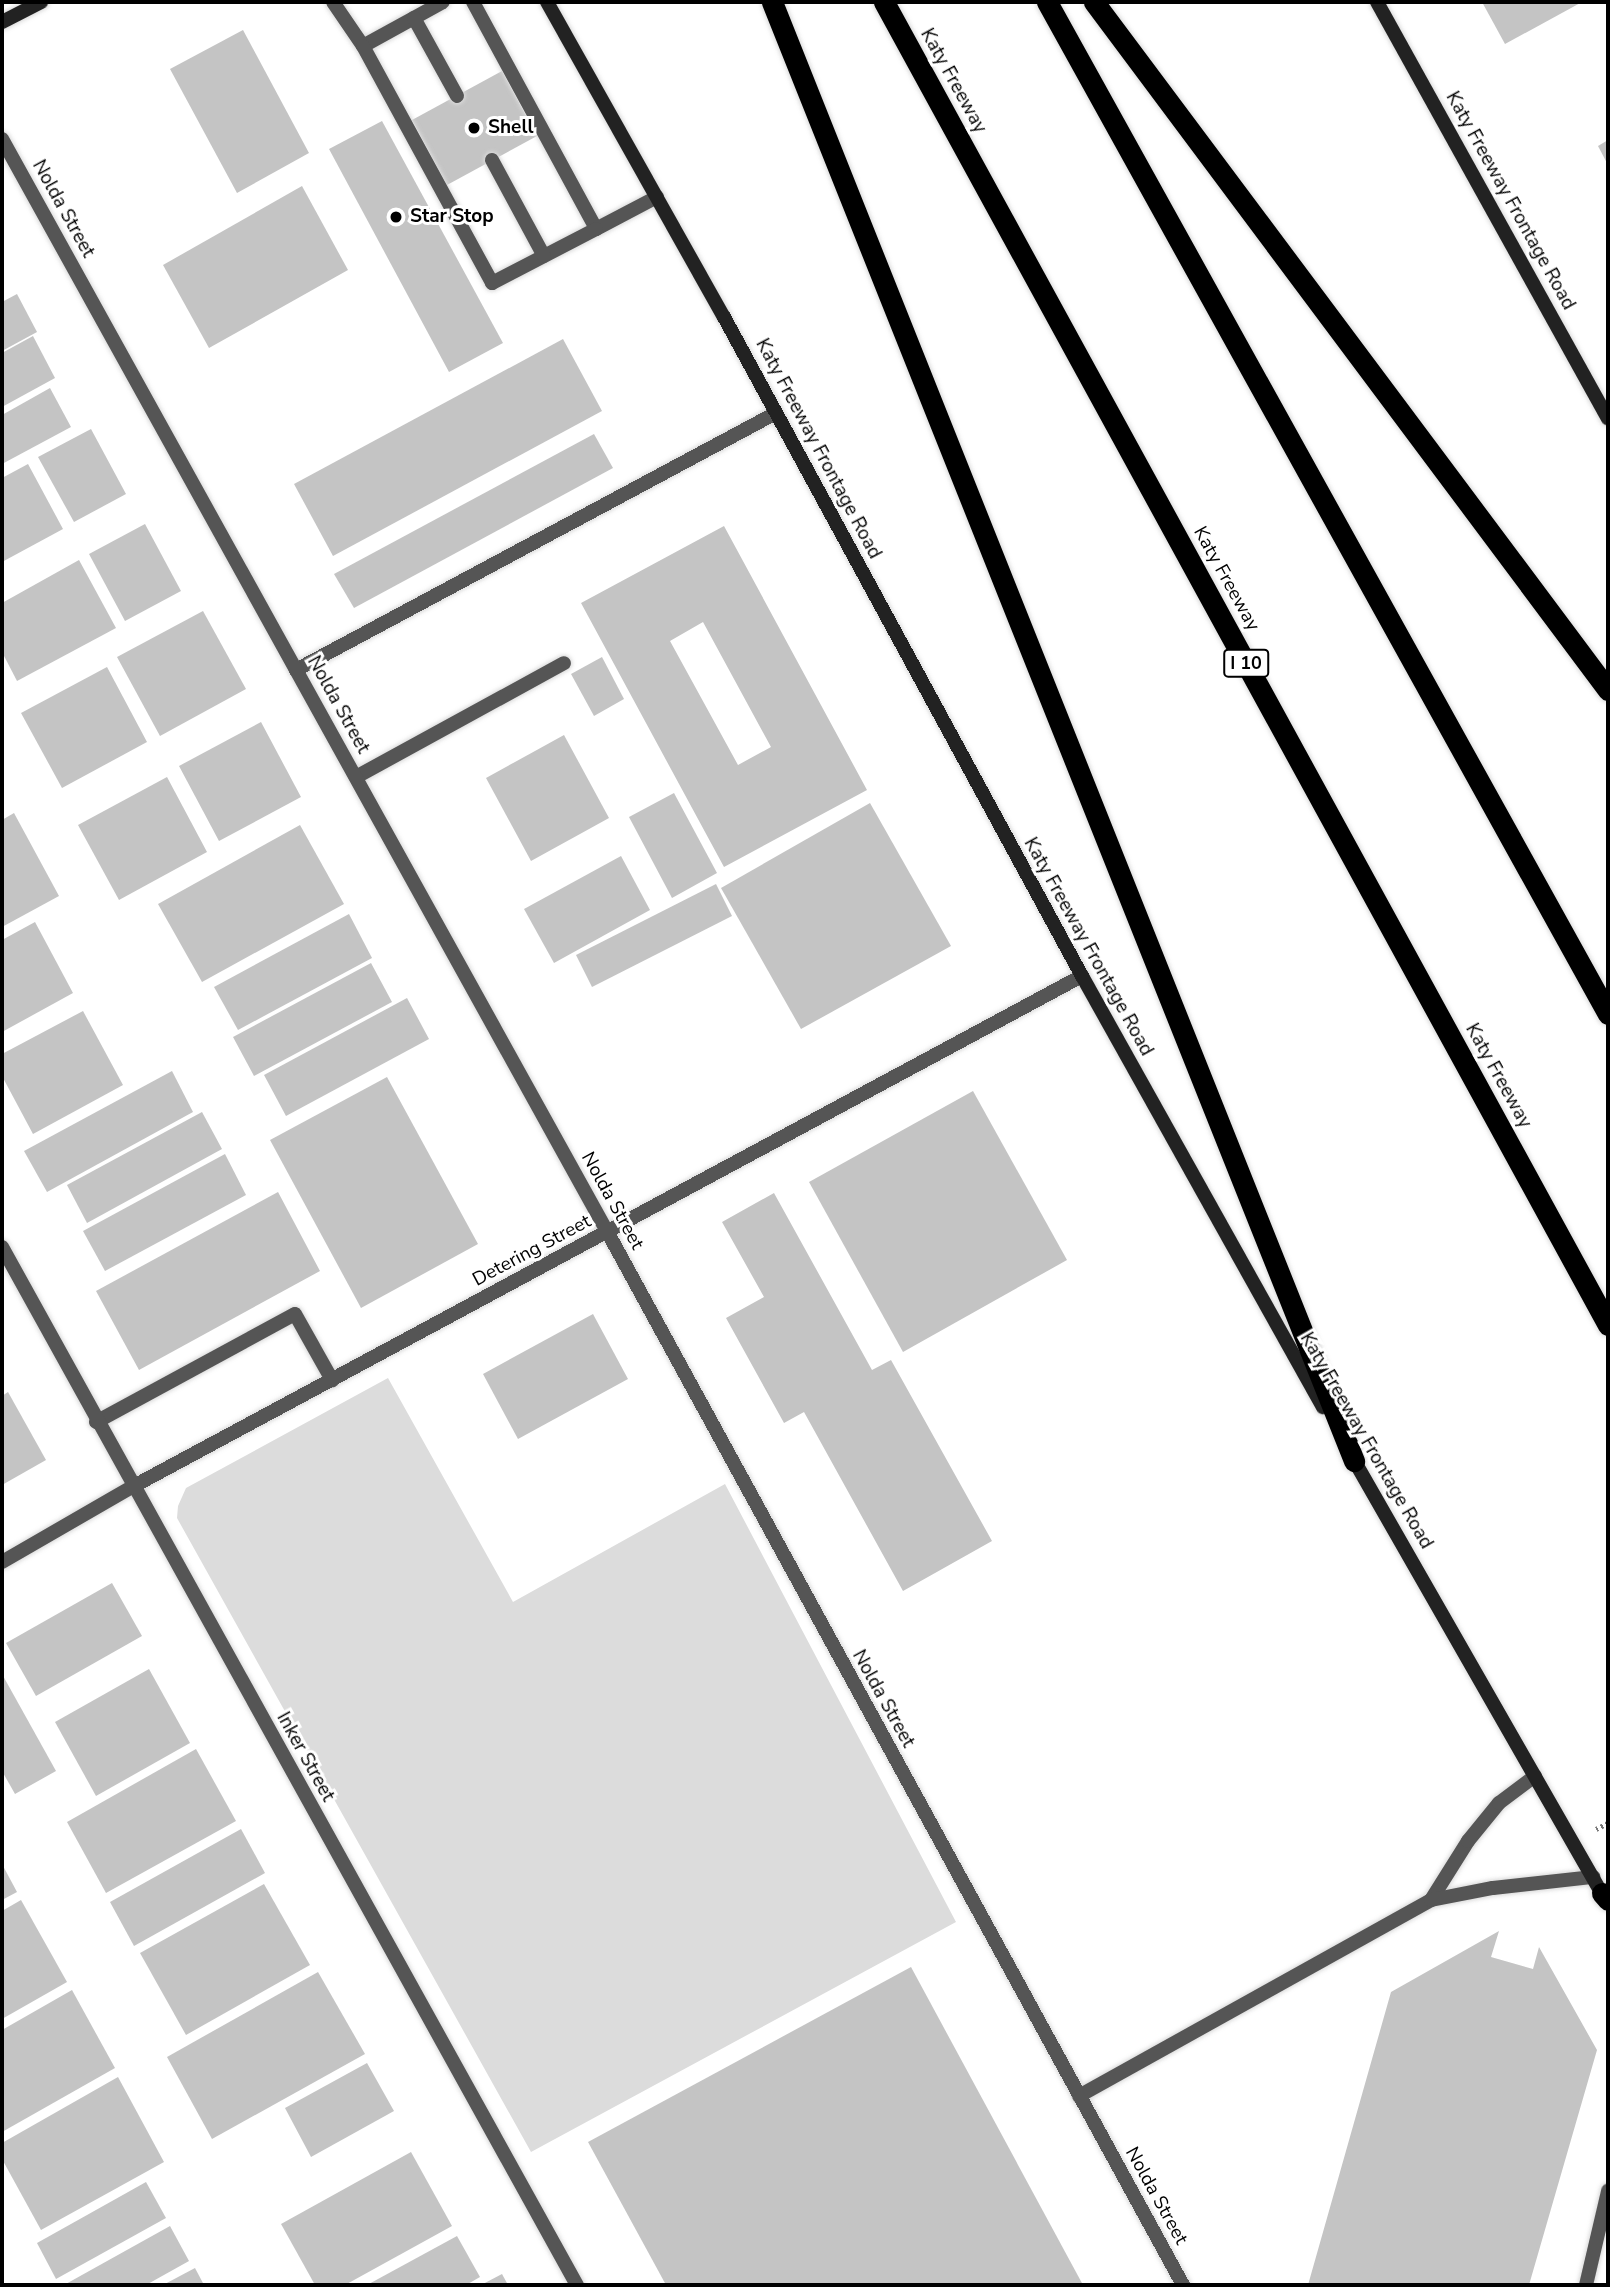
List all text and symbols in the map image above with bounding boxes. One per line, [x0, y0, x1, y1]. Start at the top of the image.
street label: Katy Freeway [915, 25, 991, 137]
street label: Katy Freeway Frontage Road [1440, 88, 1580, 314]
place label: Shell [488, 117, 534, 139]
marker: Shell [466, 120, 482, 136]
street label: Nolda Street [27, 156, 99, 262]
place label: Star Stop [410, 206, 494, 228]
marker: Star Stop [388, 209, 404, 225]
street label: Katy Freeway Frontage Road [750, 335, 886, 563]
street label: Katy Freeway [1188, 523, 1264, 635]
road number: I 10 [1222, 648, 1270, 678]
street label: Nolda Street [302, 652, 374, 758]
street label: Katy Freeway Frontage Road [1018, 834, 1158, 1060]
street label: Katy Freeway [1460, 1020, 1536, 1132]
street label: Nolda Street [576, 1148, 648, 1254]
street label: Detering Street [469, 1210, 595, 1292]
street label: Katy Freeway Frontage Road [1295, 1329, 1437, 1553]
street label: Nolda Street [847, 1646, 919, 1752]
street label: Inker Street [271, 1708, 339, 1806]
street label: Nolda Street [1120, 2143, 1192, 2249]

